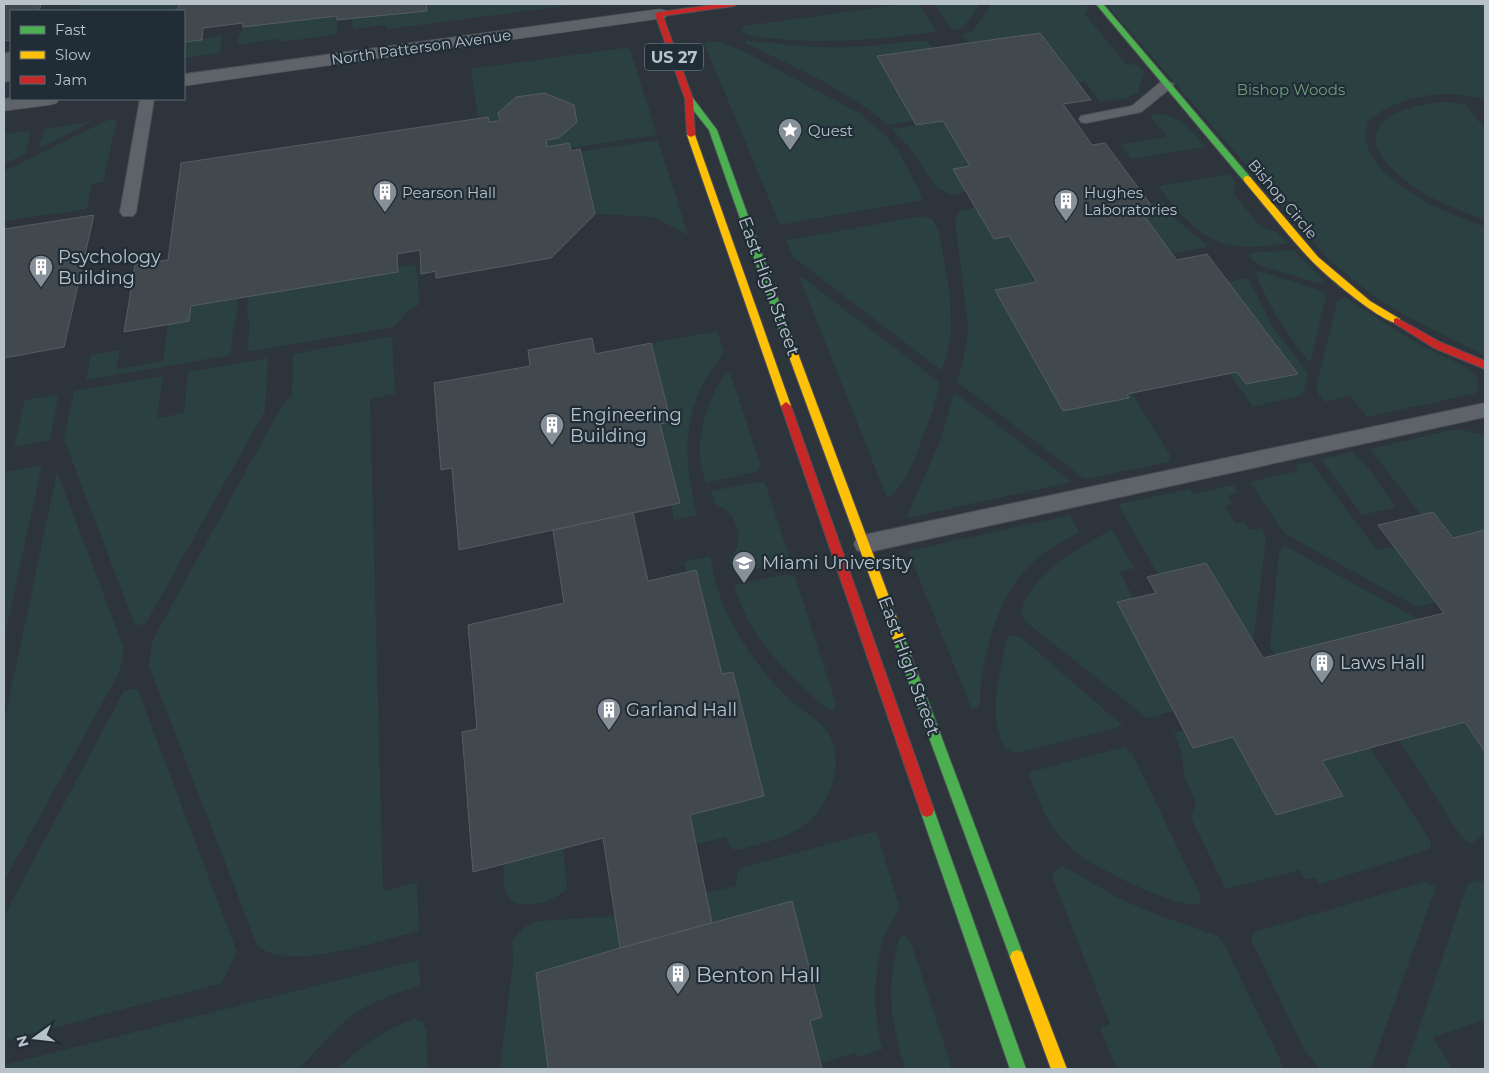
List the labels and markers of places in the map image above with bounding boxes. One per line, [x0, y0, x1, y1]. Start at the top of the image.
place icon: Quest [777, 117, 803, 151]
place label: Quest [808, 121, 853, 140]
building icon: Pearson Hall [372, 179, 398, 213]
place label: Pearson Hall [402, 183, 496, 202]
place label: Hughes Laboratories [1084, 183, 1177, 219]
building icon: Hughes Laboratories [1053, 188, 1079, 222]
place label: Psychology Building [58, 246, 161, 289]
building icon: Psychology Building [28, 254, 54, 288]
place label: Engineering Building [570, 404, 682, 447]
building icon: Engineering Building [539, 412, 565, 446]
school or university icon: Miami University [731, 550, 757, 584]
place label: Miami University [762, 552, 912, 574]
building icon: Laws Hall [1309, 650, 1335, 684]
place label: Laws Hall [1340, 652, 1425, 674]
building icon: Garland Hall [596, 697, 622, 731]
place label: Garland Hall [626, 699, 737, 721]
building icon: Benton Hall [665, 961, 691, 995]
place label: Benton Hall [696, 962, 820, 987]

